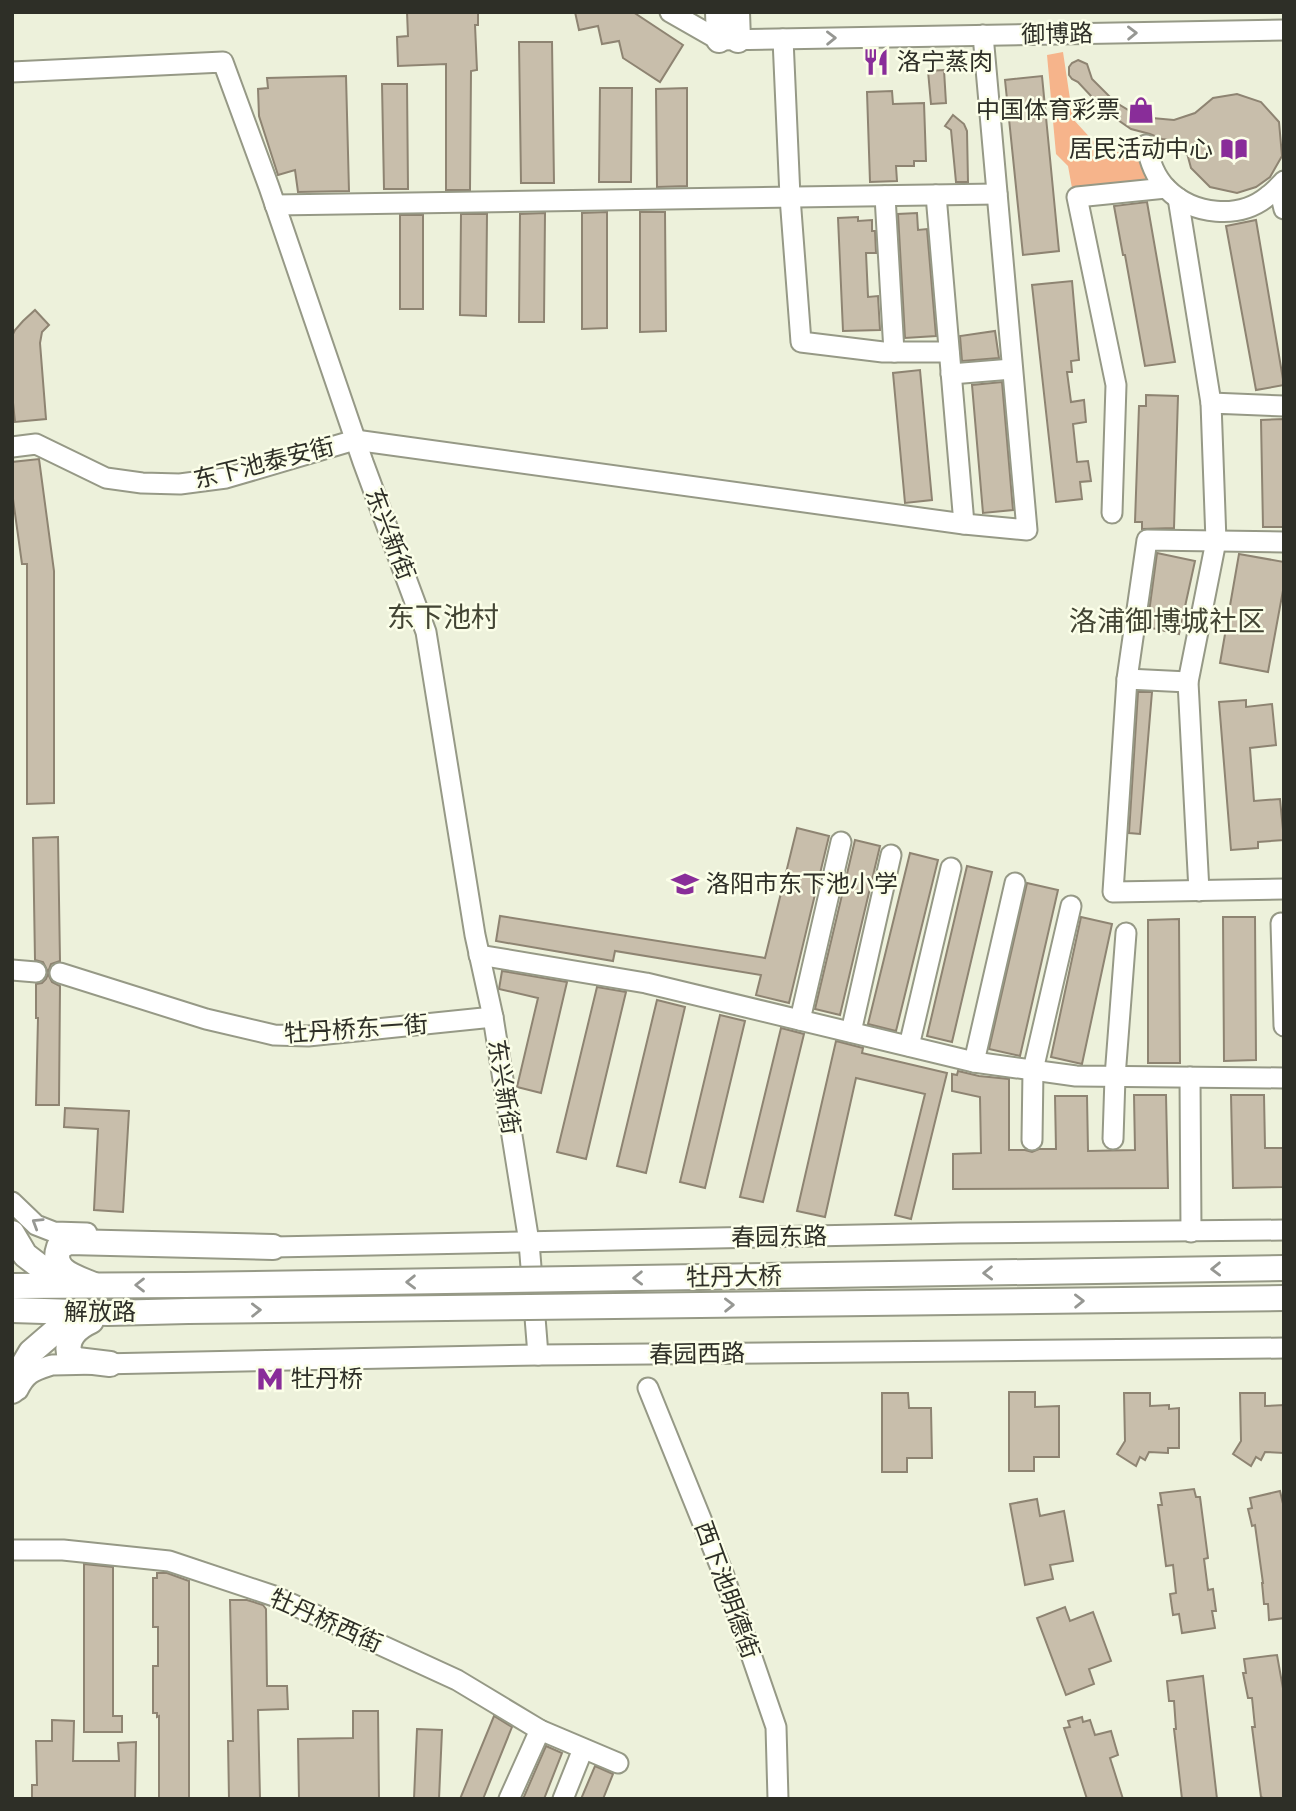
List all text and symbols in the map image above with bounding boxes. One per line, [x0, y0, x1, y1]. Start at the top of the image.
street label: 御博路 [1021, 17, 1093, 49]
one-way arrow [1127, 25, 1137, 41]
one-way arrow [826, 30, 836, 46]
place label: 洛宁蒸肉 [897, 46, 993, 76]
restaurant icon: 洛宁蒸肉 [861, 47, 891, 77]
place label: 中国体育彩票 [976, 94, 1120, 124]
shop icon: 中国体育彩票 [1126, 95, 1156, 125]
place label: 居民活动中心 [1069, 133, 1213, 163]
library icon: 居民活动中心 [1219, 134, 1249, 164]
street label: 东下池泰安街 [190, 430, 337, 494]
street label: 东兴新街 [360, 483, 422, 584]
district label: 东下池村 [387, 599, 499, 634]
district label: 洛浦御博城社区 [1069, 603, 1265, 638]
place label: 洛阳市东下池小学 [706, 868, 898, 898]
school or university icon: 洛阳市东下池小学 [670, 869, 700, 899]
street label: 牡丹桥东一街 [283, 1008, 429, 1048]
street label: 东兴新街 [483, 1037, 527, 1137]
one-way arrow [32, 1219, 45, 1232]
street label: 春园东路 [731, 1220, 827, 1252]
street label: 牡丹大桥 [686, 1260, 782, 1292]
one-way arrow [1210, 1261, 1220, 1277]
one-way arrow [982, 1265, 993, 1280]
one-way arrow [632, 1270, 643, 1286]
one-way arrow [405, 1274, 416, 1289]
one-way arrow [134, 1277, 144, 1293]
one-way arrow [1074, 1293, 1085, 1309]
street label: 解放路 [64, 1296, 136, 1326]
one-way arrow [724, 1297, 735, 1313]
one-way arrow [252, 1302, 262, 1318]
street label: 春园西路 [649, 1337, 745, 1369]
place label: 牡丹桥 [291, 1363, 363, 1393]
metro station icon: 牡丹桥 [255, 1364, 285, 1394]
street label: 西下池明德街 [689, 1517, 767, 1662]
street label: 牡丹桥西街 [265, 1582, 387, 1658]

